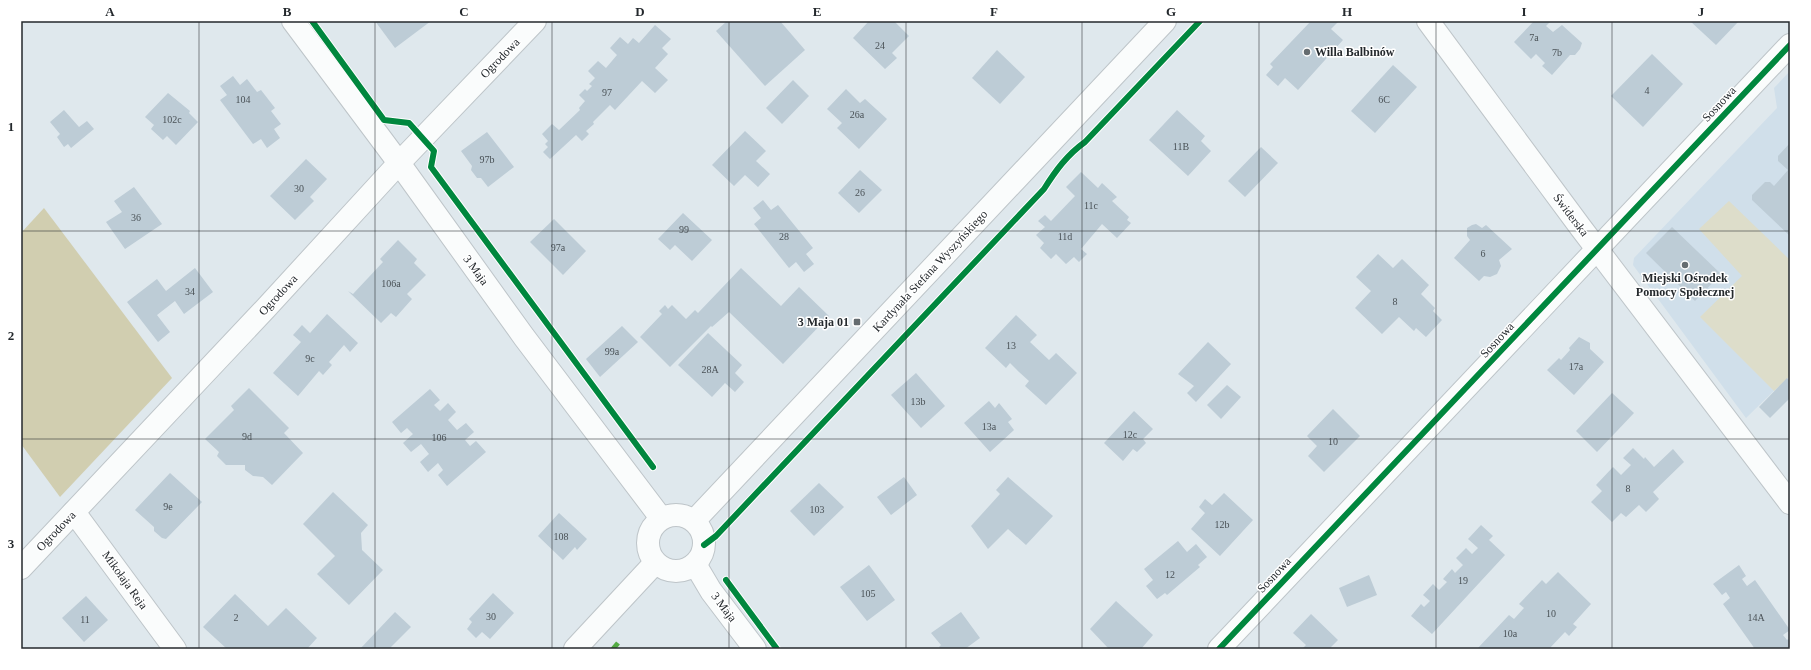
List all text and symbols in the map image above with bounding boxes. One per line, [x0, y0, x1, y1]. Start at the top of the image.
text: A [105, 4, 115, 19]
text: B [283, 4, 292, 19]
text: C [459, 4, 469, 19]
text: D [635, 4, 645, 19]
text: E [813, 4, 821, 19]
text: F [990, 4, 998, 19]
text: G [1166, 4, 1176, 19]
text: H [1342, 4, 1352, 19]
text: I [1521, 4, 1527, 19]
text: J [1698, 4, 1705, 19]
house number: 7a [1529, 32, 1539, 43]
street label: Ogrodowa [477, 34, 523, 81]
house number: 24 [875, 40, 885, 51]
place label: Willa Balbinów [1315, 45, 1395, 59]
marker: Willa Balbinów [1302, 47, 1312, 57]
house number: 7b [1552, 47, 1562, 58]
street label: Sosnowa [1699, 83, 1739, 125]
house number: 4 [1645, 85, 1650, 96]
house number: 97 [602, 87, 612, 98]
house number: 104 [236, 94, 251, 105]
house number: 6C [1378, 94, 1390, 105]
house number: 26a [850, 109, 865, 120]
house number: 102c [162, 114, 182, 125]
text: 1 [8, 119, 14, 134]
house number: 11B [1173, 141, 1189, 152]
house number: 97b [480, 154, 495, 165]
house number: 30 [294, 183, 304, 194]
house number: 26 [855, 187, 865, 198]
street label: Świderska [1550, 191, 1592, 240]
house number: 11c [1084, 200, 1099, 211]
street label: Kardynała Stefana Wyszyńskiego [870, 207, 990, 335]
house number: 36 [131, 212, 141, 223]
house number: 99 [679, 224, 689, 235]
house number: 28 [779, 231, 789, 242]
house number: 11d [1058, 231, 1072, 242]
house number: 97a [551, 242, 566, 253]
house number: 6 [1481, 248, 1486, 259]
street label: 3 Maja [460, 252, 492, 288]
marker: Miejski Ośrodek Pomocy Społecznej [1680, 260, 1690, 270]
street label: Ogrodowa [256, 271, 301, 318]
place label: Miejski Ośrodek Pomocy Społecznej [1636, 271, 1734, 299]
house number: 106a [381, 278, 401, 289]
house number: 34 [185, 286, 195, 297]
house number: 8 [1393, 296, 1398, 307]
place label: 3 Maja 01 [798, 315, 849, 329]
marker: 3 Maja 01 [852, 317, 862, 327]
street label: Sosnowa [1477, 319, 1517, 361]
text: 2 [8, 328, 14, 343]
house number: 13 [1006, 340, 1016, 351]
house number: 99a [605, 346, 620, 357]
house number: 9c [305, 353, 315, 364]
house number: 17a [1569, 361, 1584, 372]
house number: 28A [701, 364, 719, 375]
house number: 13b [911, 396, 926, 407]
house number: 13a [982, 421, 997, 432]
house number: 12c [1123, 429, 1138, 440]
house number: 9d [242, 431, 252, 442]
house number: 106 [432, 432, 447, 443]
house number: 10 [1328, 436, 1338, 447]
house number: 8 [1626, 483, 1631, 494]
house number: 9e [163, 501, 173, 512]
house number: 103 [810, 504, 825, 515]
street label: Ogrodowa [33, 507, 79, 554]
house number: 12b [1215, 519, 1230, 530]
house number: 108 [554, 531, 569, 542]
text: 3 [8, 536, 15, 551]
street label: Mikołaja Reja [99, 548, 151, 612]
street label: Sosnowa [1254, 554, 1294, 596]
house number: 12 [1165, 569, 1175, 580]
house number: 19 [1458, 575, 1468, 586]
house number: 105 [861, 588, 876, 599]
street label: 3 Maja [708, 589, 740, 625]
house number: 10 [1546, 608, 1556, 619]
house number: 30 [486, 611, 496, 622]
house number: 2 [234, 612, 239, 623]
house number: 14A [1747, 612, 1765, 623]
house number: 11 [80, 614, 90, 625]
house number: 10a [1503, 628, 1518, 639]

